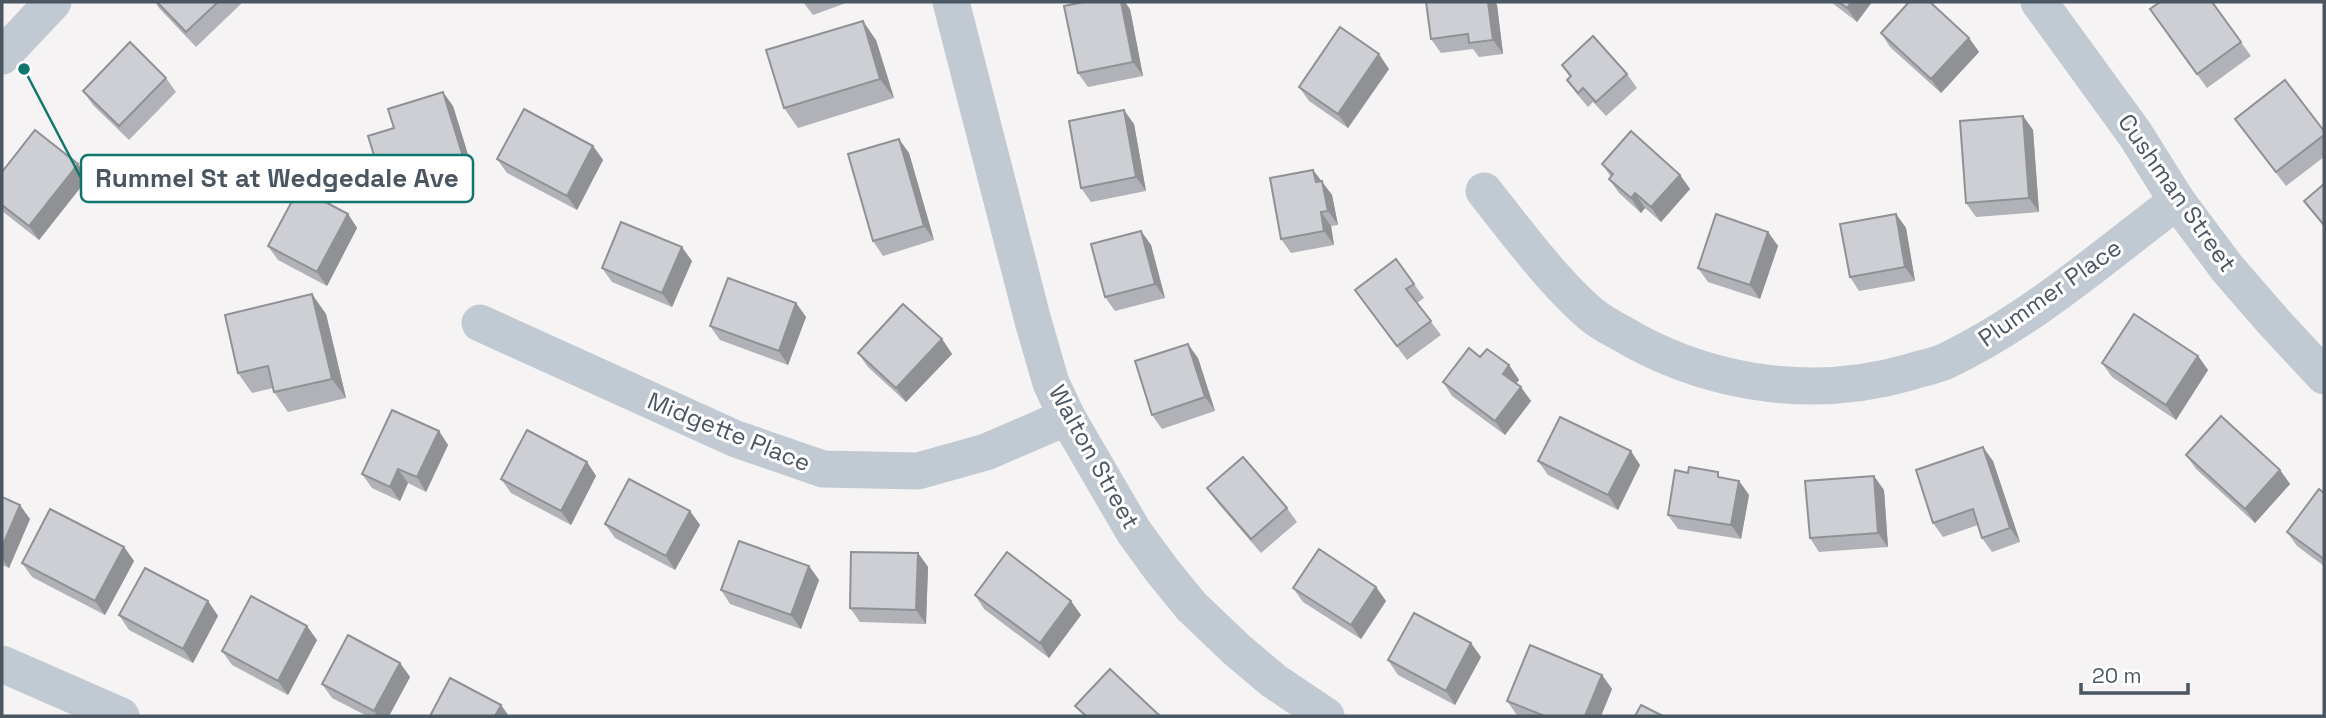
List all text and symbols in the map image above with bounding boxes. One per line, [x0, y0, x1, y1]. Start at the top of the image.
street label: Cushman Street [2111, 108, 2243, 278]
callout: Rummel St at Wedgedale Ave [81, 155, 473, 202]
text: Rummel St at Wedgedale Ave [95, 161, 459, 195]
street label: Plummer Place [1972, 232, 2127, 353]
street label: Walton Street [1042, 379, 1147, 534]
street label: Midgette Place [643, 385, 815, 478]
scale bar [2081, 652, 2188, 696]
text: 20 m [2092, 662, 2142, 689]

